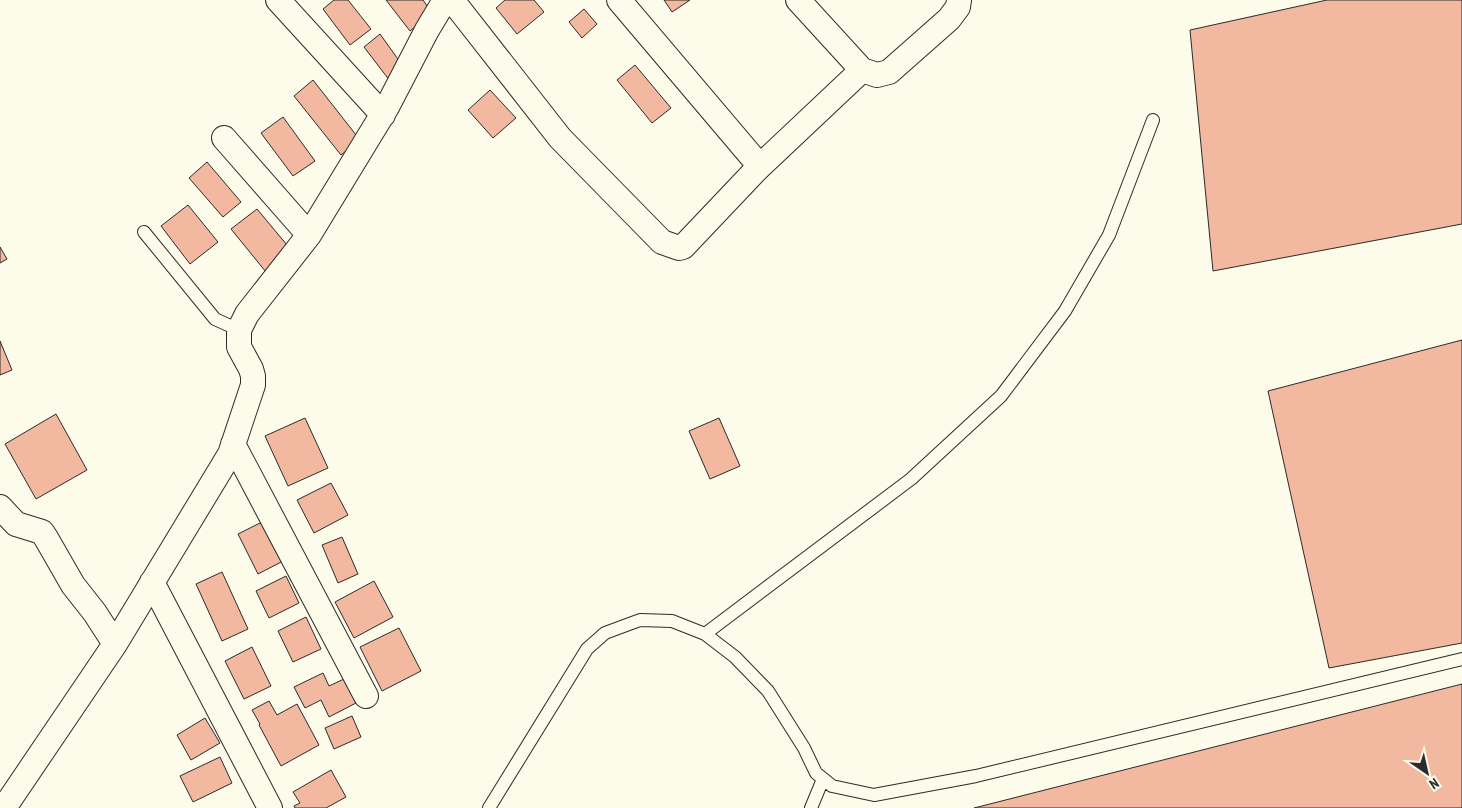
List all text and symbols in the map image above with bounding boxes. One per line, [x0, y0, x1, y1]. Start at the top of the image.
north arrow [1402, 748, 1452, 798]
text: N [1426, 774, 1442, 793]

